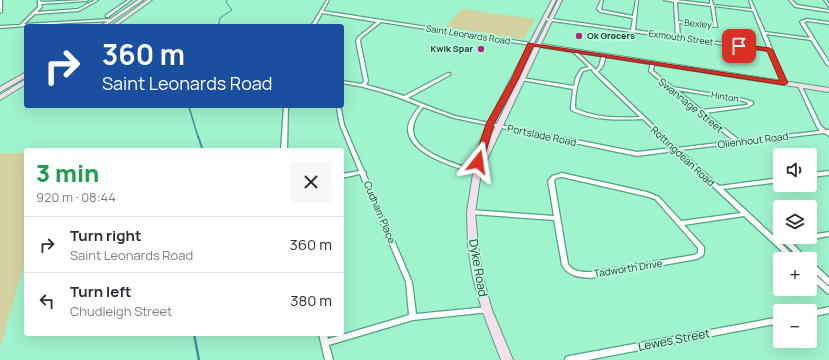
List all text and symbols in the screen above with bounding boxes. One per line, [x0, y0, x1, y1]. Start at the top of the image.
street label: Bexley [684, 16, 712, 31]
street label: Saint Leonards Road [425, 21, 511, 48]
street label: Exmouth Street [648, 27, 715, 49]
place label: Ok Grocers [587, 29, 635, 42]
pin [722, 29, 756, 63]
marker: Ok Grocers [574, 31, 584, 41]
text: 360 m [102, 35, 185, 73]
icon: arrive [728, 35, 750, 57]
icon: right [36, 40, 88, 92]
place label: Kwik Spar [431, 42, 473, 55]
marker: Kwik Spar [476, 44, 486, 54]
text: Saint Leonards Road [102, 71, 273, 95]
street label: Swannage Street [656, 74, 726, 136]
street label: Hinton [710, 88, 740, 105]
street label: Portslade Road [506, 121, 578, 149]
street label: Rottingdean Road [648, 123, 718, 189]
street label: Olienhout Road [717, 129, 789, 151]
position arrow [457, 141, 499, 183]
map controls [773, 148, 817, 348]
button: sound [773, 148, 817, 192]
text: 3 min [36, 156, 99, 189]
button: close [290, 161, 332, 203]
street label: Cudham Place [361, 179, 399, 245]
text: 920 m · 08:44 [36, 188, 116, 206]
button: layers [773, 200, 817, 244]
text: Turn right [70, 225, 141, 246]
icon: right [36, 234, 58, 256]
text: 360 m [290, 234, 332, 255]
street label: Dyke Road [465, 238, 492, 298]
text: Saint Leonards Road [70, 246, 193, 264]
button: + [773, 252, 817, 296]
street label: Tadworth Drive [593, 256, 663, 280]
text: Turn left [70, 281, 132, 302]
icon: left [36, 290, 58, 312]
text: 380 m [290, 290, 332, 311]
text: Chudleigh Street [70, 302, 172, 320]
button: − [773, 304, 817, 348]
street label: Lewes Street [637, 324, 711, 355]

